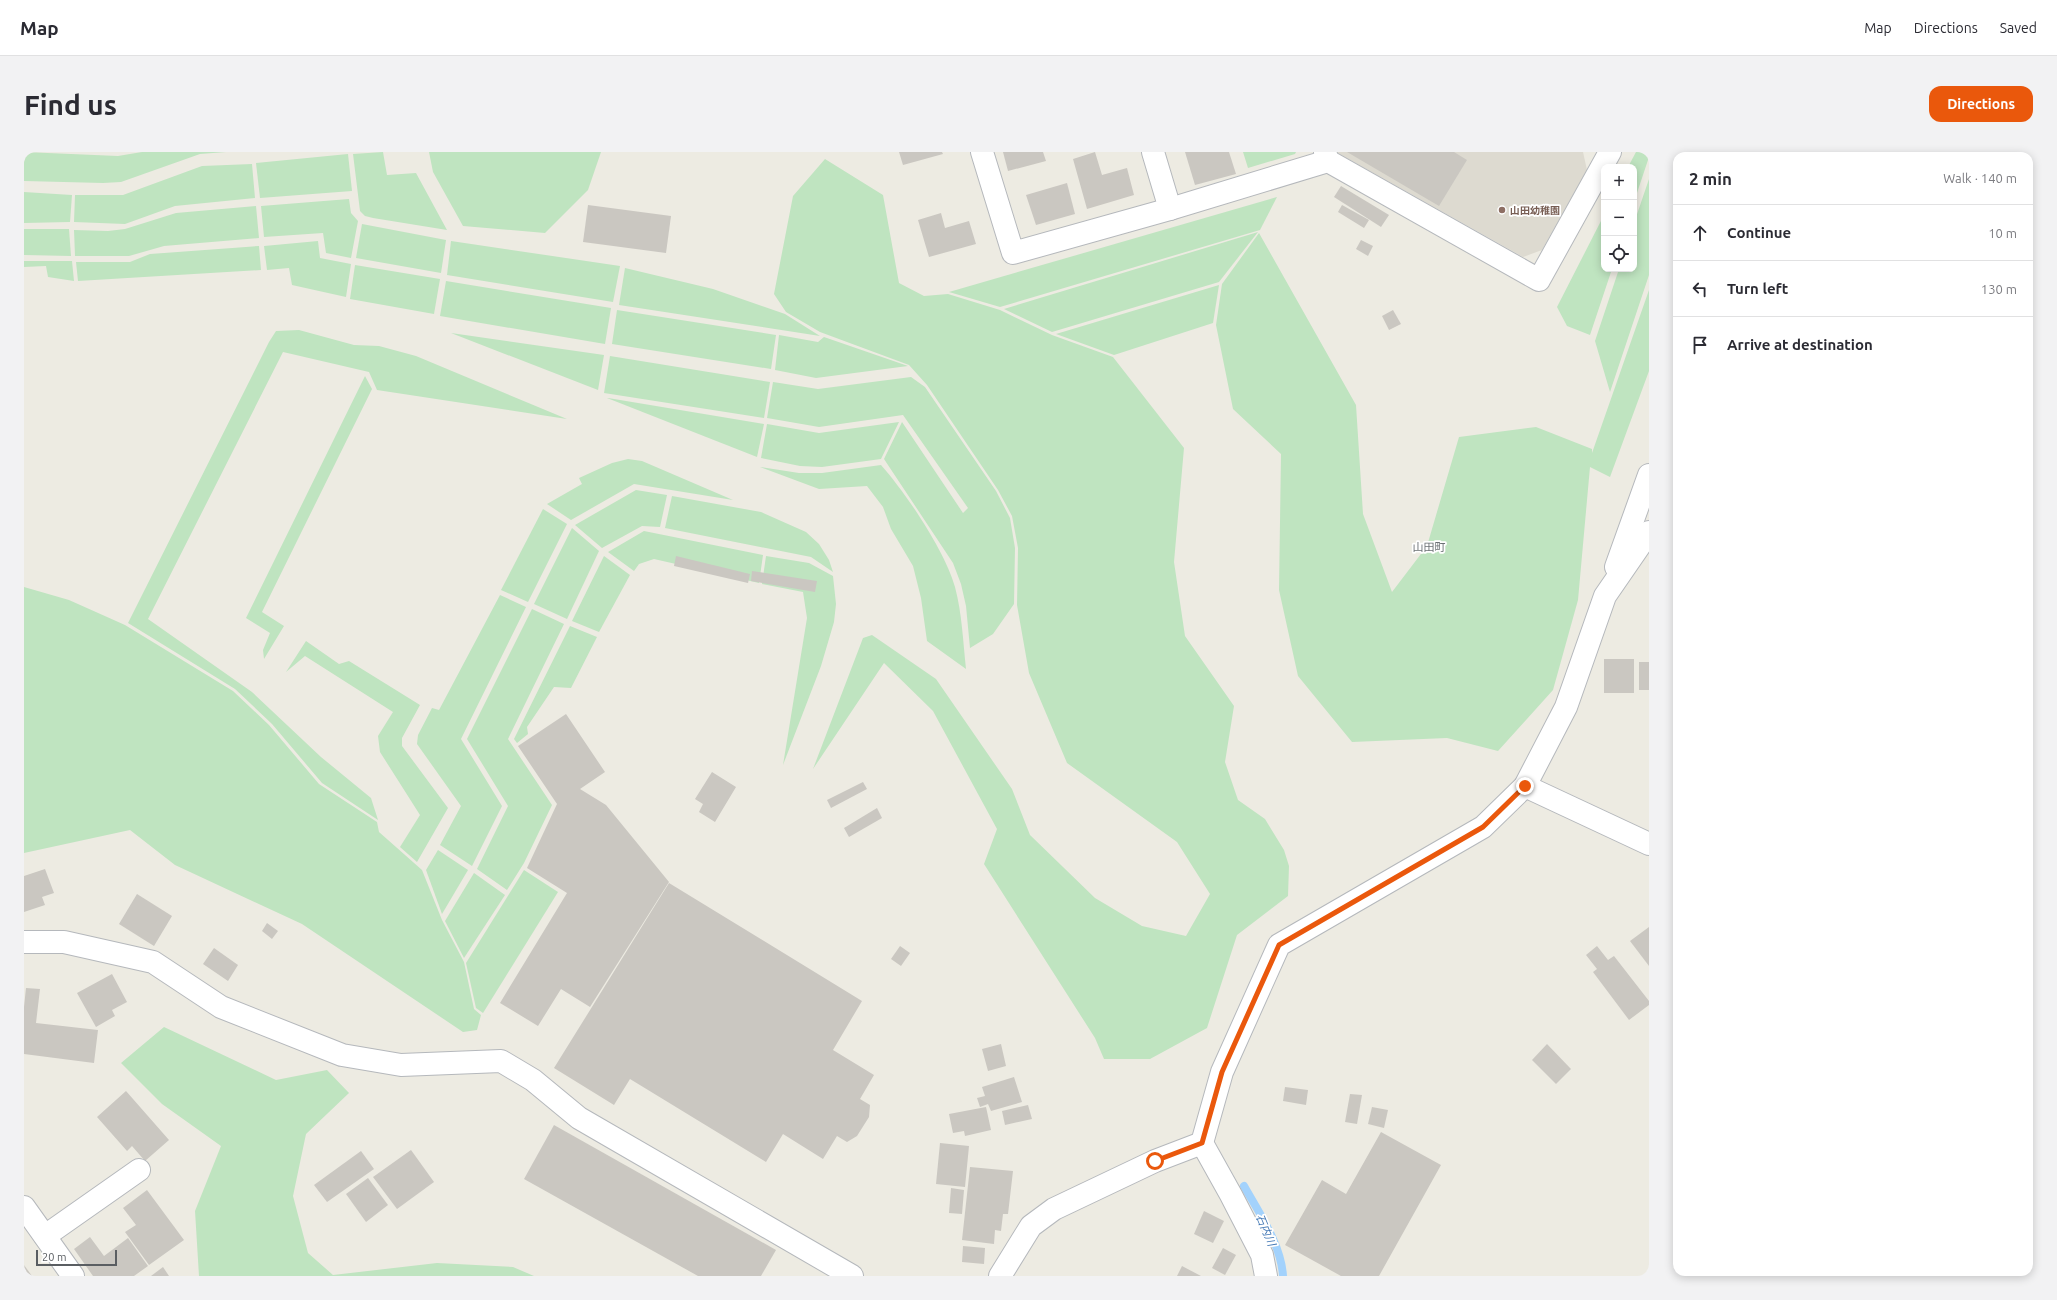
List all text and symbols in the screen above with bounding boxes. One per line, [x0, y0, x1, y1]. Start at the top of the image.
text: Map [20, 17, 59, 39]
text: Map [1864, 20, 1892, 36]
text: Directions [1914, 20, 1978, 36]
text: Saved [2000, 20, 2037, 36]
button: Directions [1929, 86, 2033, 122]
text: Find us [24, 89, 117, 120]
map controls [1601, 164, 1637, 272]
button: + [1601, 164, 1637, 200]
text: 2 min [1689, 169, 1732, 188]
text: Walk · 140 m [1943, 171, 2017, 185]
button: − [1601, 200, 1637, 236]
marker: 山田幼稚園 [1497, 205, 1507, 215]
place label: 山田幼稚園 [1510, 205, 1560, 216]
icon: ahead [1689, 222, 1711, 244]
text: Continue [1727, 224, 1791, 241]
text: 10 m [1988, 226, 2017, 240]
button: locate [1601, 236, 1637, 272]
icon: left [1689, 278, 1711, 300]
text: Turn left [1727, 280, 1788, 297]
text: 130 m [1981, 282, 2017, 296]
icon: arrive [1689, 334, 1711, 356]
text: Arrive at destination [1727, 336, 1873, 353]
district label: 山田町 [1413, 541, 1446, 553]
route end [1516, 777, 1534, 795]
route start [1146, 1152, 1164, 1170]
water label: 石内川 [1254, 1212, 1278, 1248]
scale bar [36, 1248, 117, 1267]
text: 20 m [42, 1251, 66, 1263]

